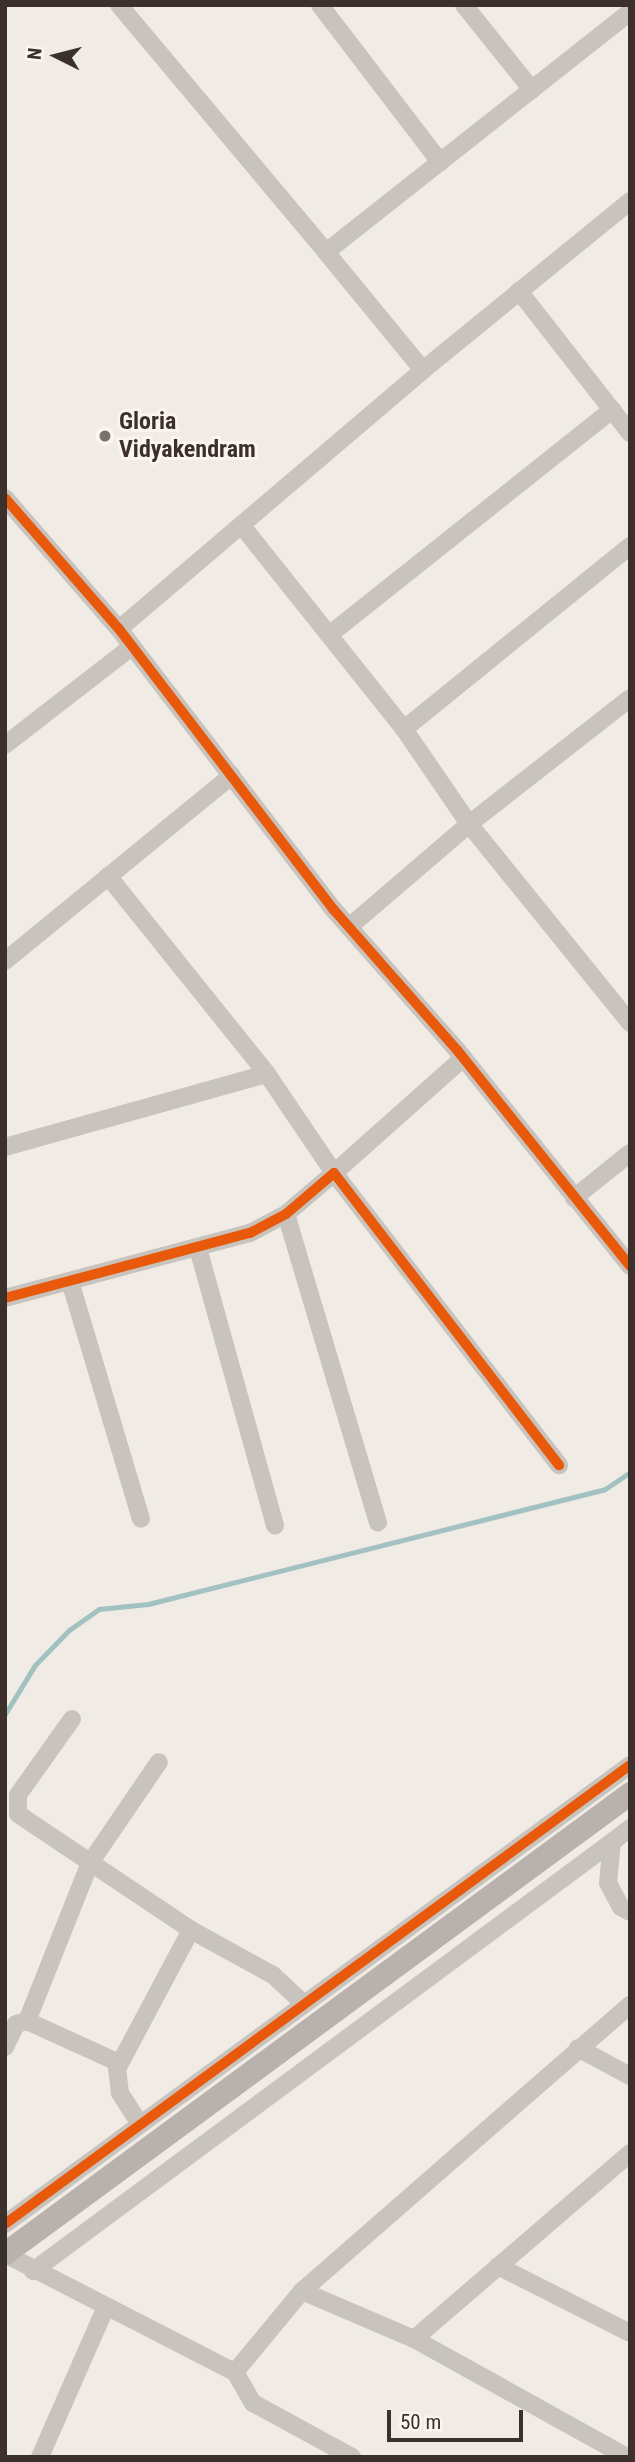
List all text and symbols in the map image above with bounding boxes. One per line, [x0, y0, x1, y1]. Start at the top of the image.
north arrow [21, 21, 91, 91]
text: N [23, 47, 47, 61]
place label: Gloria Vidyakendram [119, 408, 256, 464]
marker: Gloria Vidyakendram [97, 428, 113, 444]
scale bar [390, 2396, 526, 2440]
text: 50 m [400, 2410, 441, 2434]

